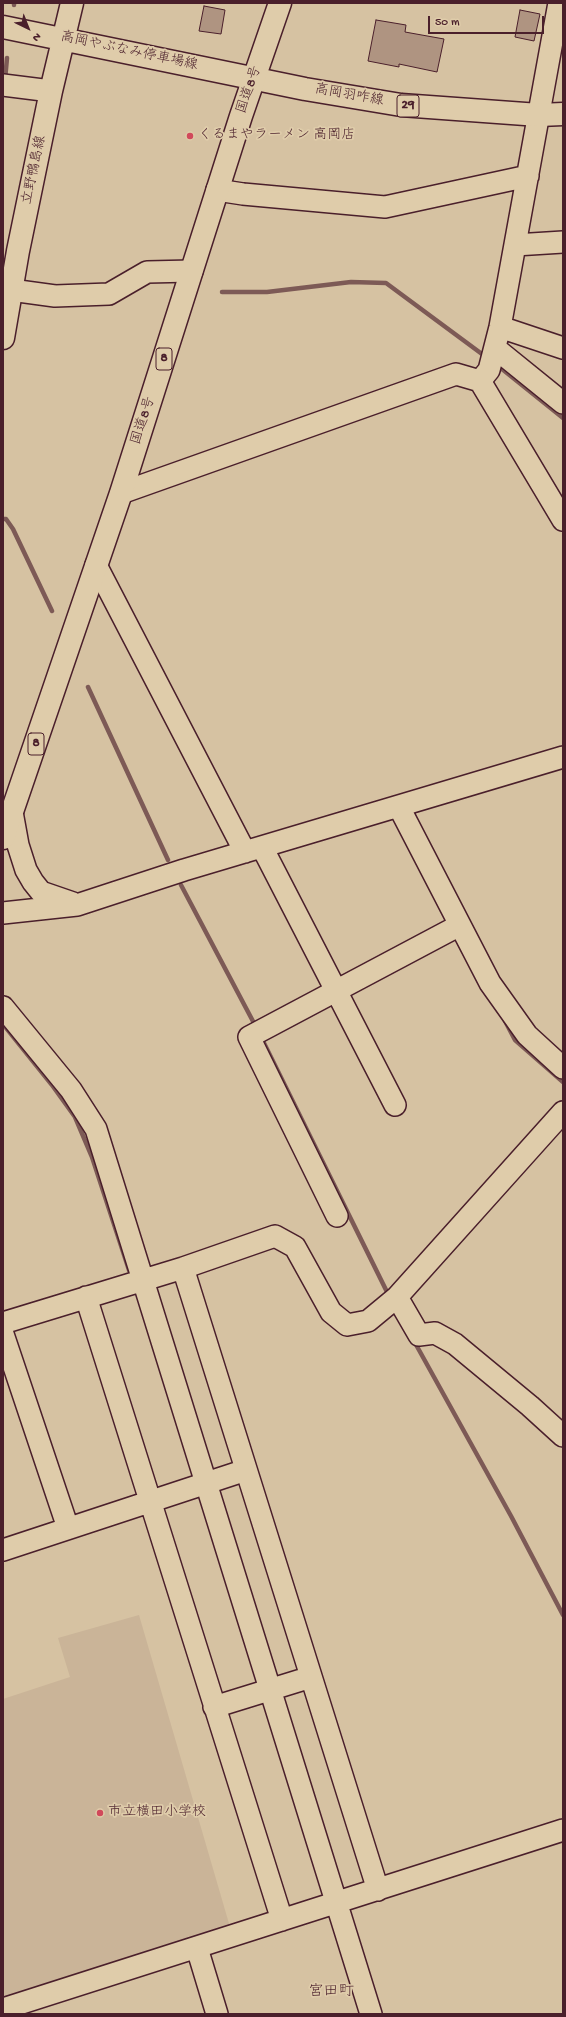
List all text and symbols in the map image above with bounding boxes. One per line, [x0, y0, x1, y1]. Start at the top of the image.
north arrow [8, 8, 48, 48]
scale bar [430, 8, 546, 34]
text: 50 m [435, 16, 460, 30]
street label: 高岡やぶなみ停車場線 [59, 29, 199, 75]
text: N [29, 30, 43, 44]
street label: 国道8号 [234, 64, 266, 116]
street label: 高岡羽咋線 [313, 82, 385, 110]
road number: 29 [397, 95, 419, 117]
place label: くるまやラーメン 高岡店 [198, 128, 355, 144]
marker: くるまやラーメン 高岡店 [185, 131, 195, 141]
street label: 立野鴨島線 [20, 134, 50, 206]
road number: 8 [156, 348, 172, 370]
street label: 国道8号 [128, 395, 160, 447]
road number: 8 [28, 733, 44, 755]
place label: 市立横田小学校 [108, 1805, 206, 1821]
marker: 市立横田小学校 [95, 1808, 105, 1818]
district label: 宮田町 [309, 1984, 353, 2002]

